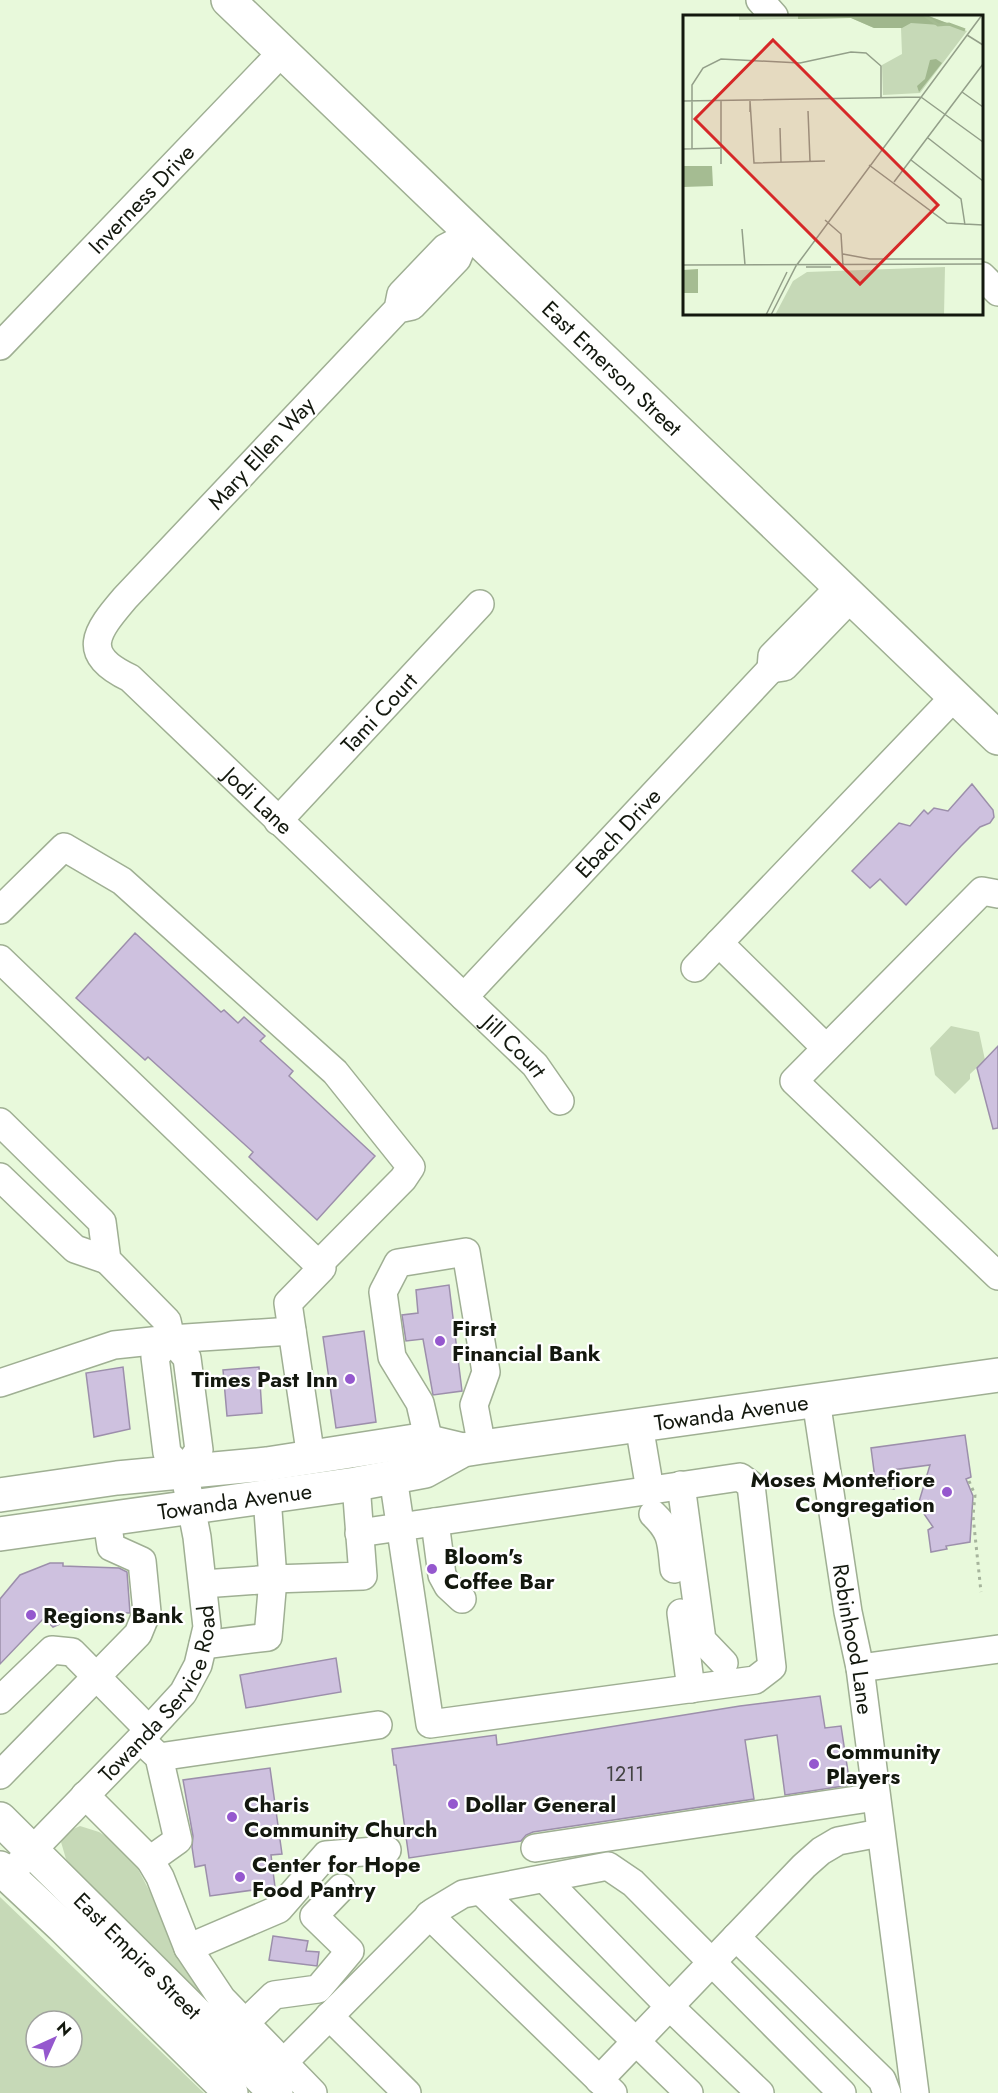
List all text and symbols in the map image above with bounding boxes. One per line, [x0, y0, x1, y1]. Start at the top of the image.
inset map [683, 15, 983, 315]
street label: Inverness Drive [81, 137, 202, 261]
street label: East Emerson Street [535, 293, 690, 444]
street label: Mary Ellen Way [200, 389, 322, 517]
street label: Tami Court [333, 665, 425, 760]
street label: Jodi Lane [214, 757, 300, 842]
street label: Ebach Drive [567, 781, 668, 885]
street label: Jill Court [473, 1005, 555, 1084]
place label: First Financial Bank [452, 1312, 601, 1369]
marker: First Financial Bank [433, 1334, 447, 1348]
place label: Times Past Inn [191, 1363, 338, 1395]
marker: Times Past Inn [343, 1372, 357, 1386]
street label: Towanda Avenue [652, 1386, 810, 1439]
place label: Moses Montefiore Congregation [750, 1463, 935, 1520]
street label: Towanda Avenue [156, 1474, 314, 1528]
marker: Moses Montefiore Congregation [940, 1485, 954, 1499]
place label: Bloom's Coffee Bar [444, 1540, 555, 1597]
marker: Bloom's Coffee Bar [425, 1562, 439, 1576]
street label: Robinhood Lane [825, 1562, 882, 1716]
place label: Regions Bank [43, 1599, 184, 1631]
street label: Towanda Service Road [91, 1604, 223, 1789]
marker: Regions Bank [24, 1608, 38, 1622]
place label: Community Players [826, 1735, 941, 1792]
marker: Community Players [807, 1757, 821, 1771]
house number: 1211 [606, 1760, 644, 1789]
place label: Charis Community Church [244, 1788, 438, 1845]
place label: Dollar General [465, 1788, 616, 1820]
marker: Dollar General [446, 1797, 460, 1811]
marker: Charis Community Church [225, 1810, 239, 1824]
place label: Center for Hope Food Pantry [252, 1848, 421, 1905]
marker: Center for Hope Food Pantry [233, 1870, 247, 1884]
street label: East Empire Street [67, 1885, 209, 2027]
north arrow [24, 2009, 84, 2069]
text: N [52, 2016, 77, 2041]

